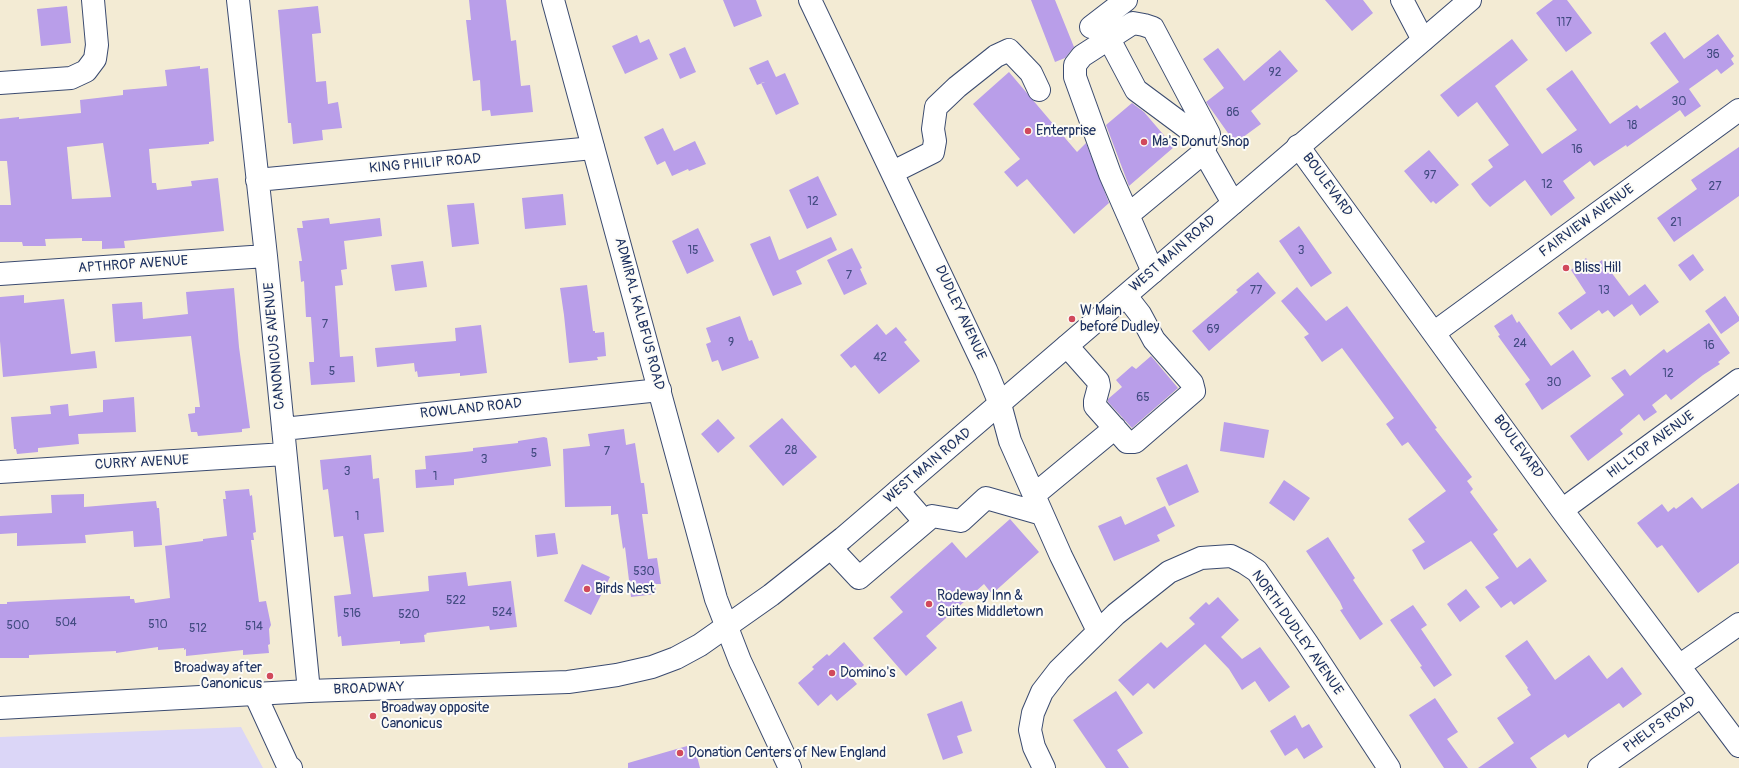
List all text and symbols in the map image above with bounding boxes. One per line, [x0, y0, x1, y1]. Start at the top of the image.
house number: 117 [1556, 16, 1572, 30]
house number: 36 [1706, 48, 1720, 62]
house number: 92 [1269, 66, 1281, 80]
house number: 30 [1672, 95, 1686, 109]
house number: 86 [1226, 106, 1240, 120]
house number: 18 [1627, 119, 1637, 133]
place label: Enterprise [1036, 123, 1096, 139]
marker: Enterprise [1023, 126, 1033, 136]
place label: Ma's Donut Shop [1152, 134, 1249, 150]
marker: Ma's Donut Shop [1139, 137, 1149, 147]
house number: 16 [1571, 143, 1583, 157]
street label: BOULEVARD [1298, 150, 1356, 220]
street label: KING PHILIP ROAD [368, 151, 482, 177]
house number: 97 [1424, 169, 1436, 183]
house number: 12 [1541, 178, 1553, 192]
house number: 27 [1708, 180, 1722, 194]
street label: FAIRVIEW AVENUE [1536, 181, 1638, 261]
house number: 12 [807, 195, 819, 209]
street label: WEST MAIN ROAD [1126, 212, 1220, 296]
house number: 21 [1670, 216, 1682, 230]
street label: ADMIRAL KALBFUS ROAD [611, 236, 667, 392]
house number: 15 [687, 244, 699, 258]
house number: 3 [1298, 244, 1304, 258]
street label: APTHROP AVENUE [77, 253, 189, 277]
place label: Bliss Hill [1574, 260, 1621, 276]
street label: DUDLEY AVENUE [931, 263, 989, 363]
marker: Bliss Hill [1561, 263, 1571, 273]
house number: 7 [846, 269, 852, 283]
street label: CANONICUS AVENUE [261, 282, 289, 410]
house number: 77 [1250, 284, 1262, 298]
house number: 13 [1598, 284, 1610, 298]
place label: W Main before Dudley [1080, 303, 1159, 336]
marker: W Main before Dudley [1067, 314, 1077, 324]
house number: 7 [322, 318, 328, 332]
house number: 69 [1206, 323, 1220, 337]
house number: 9 [728, 336, 734, 350]
house number: 24 [1513, 337, 1527, 351]
house number: 16 [1703, 339, 1715, 353]
house number: 42 [873, 351, 887, 365]
house number: 5 [329, 365, 335, 379]
house number: 12 [1662, 367, 1674, 381]
house number: 30 [1547, 376, 1561, 390]
house number: 65 [1136, 391, 1150, 405]
street label: ROWLAND ROAD [419, 395, 523, 423]
street label: HILLTOP AVENUE [1604, 408, 1698, 482]
street label: BOULEVARD [1489, 412, 1547, 482]
street label: WEST MAIN ROAD [881, 425, 975, 507]
house number: 28 [785, 444, 797, 458]
house number: 7 [604, 445, 610, 459]
house number: 5 [531, 447, 537, 461]
street label: CURRY AVENUE [94, 452, 190, 474]
house number: 3 [481, 453, 487, 467]
house number: 3 [344, 465, 350, 479]
house number: 1 [433, 470, 437, 484]
house number: 1 [355, 510, 359, 524]
house number: 530 [633, 565, 655, 579]
street label: NORTH DUDLEY AVENUE [1248, 567, 1346, 699]
place label: Birds Nest [595, 581, 655, 597]
marker: Birds Nest [582, 584, 592, 594]
place label: Rodeway Inn & Suites Middletown [937, 588, 1043, 620]
house number: 522 [446, 594, 466, 608]
marker: Rodeway Inn & Suites Middletown [924, 599, 934, 609]
house number: 524 [492, 606, 512, 620]
house number: 516 [343, 607, 361, 621]
house number: 520 [398, 608, 420, 622]
house number: 504 [55, 616, 77, 630]
house number: 510 [148, 618, 168, 632]
house number: 500 [7, 619, 29, 633]
house number: 514 [245, 620, 263, 634]
house number: 512 [189, 622, 207, 636]
place label: Broadway after Canonicus [174, 660, 262, 692]
place label: Domino's [840, 665, 895, 681]
marker: Domino's [827, 668, 837, 678]
marker: Broadway after Canonicus [265, 671, 275, 681]
street label: BROADWAY [333, 679, 405, 699]
street label: PHELPS ROAD [1620, 693, 1700, 757]
place label: Broadway opposite Canonicus [381, 700, 489, 732]
marker: Broadway opposite Canonicus [368, 711, 378, 721]
place label: Donation Centers of New England [688, 745, 886, 761]
marker: Donation Centers of New England [675, 748, 685, 758]

